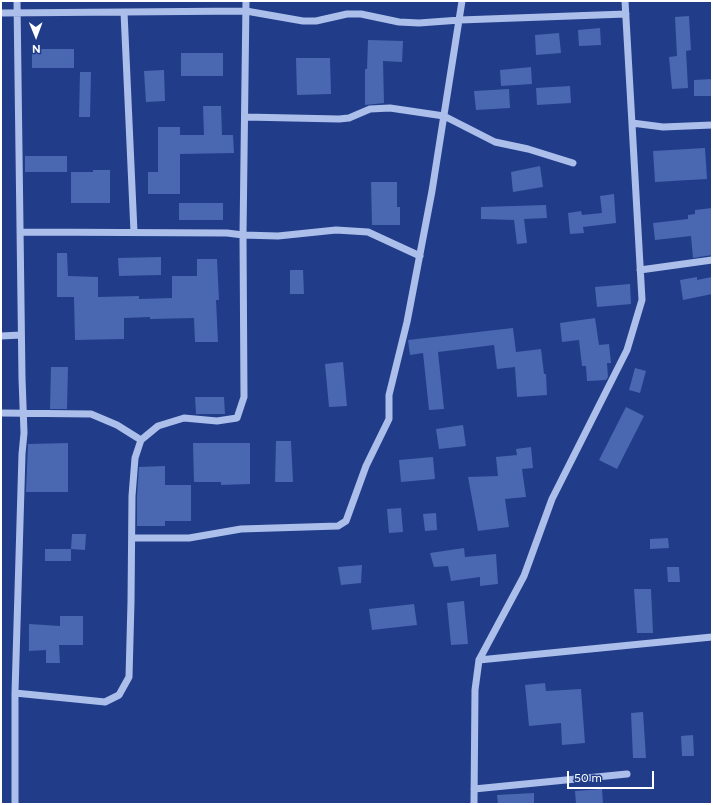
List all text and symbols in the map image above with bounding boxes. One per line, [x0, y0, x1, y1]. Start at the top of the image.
north arrow [16, 16, 56, 56]
text: N [32, 42, 41, 55]
scale bar [569, 763, 656, 789]
text: 50 m [574, 771, 602, 785]

